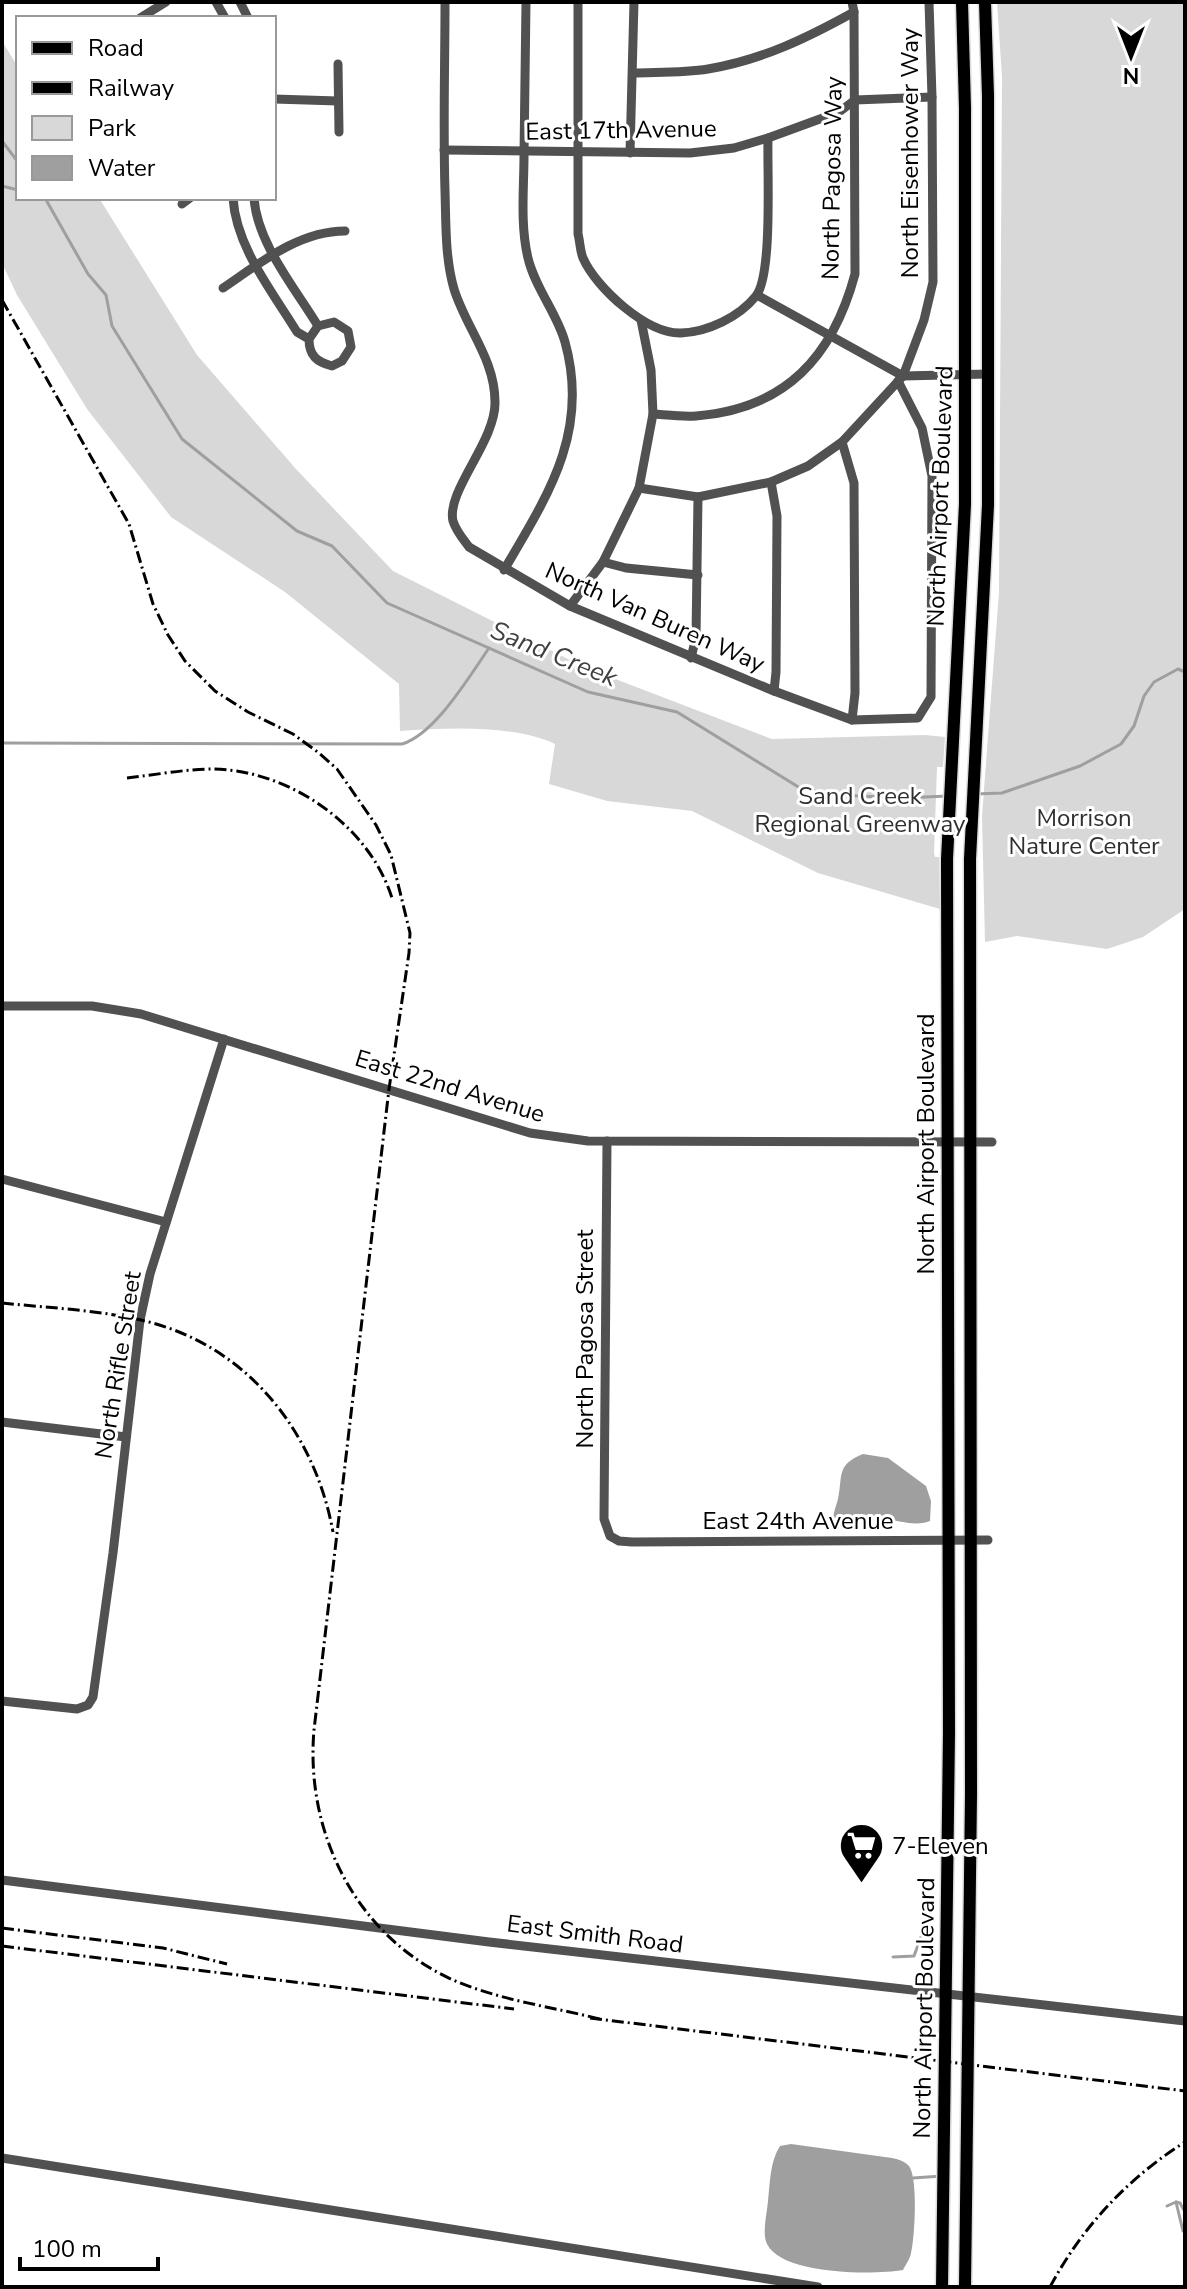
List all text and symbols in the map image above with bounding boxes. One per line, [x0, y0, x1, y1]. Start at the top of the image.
legend [16, 16, 276, 200]
north arrow [1091, 16, 1171, 96]
street label: North Eisenhower Way [894, 27, 926, 278]
text: Road [88, 32, 144, 64]
text: N [1123, 60, 1139, 90]
text: Railway [88, 72, 175, 104]
street label: North Pagosa Way [814, 75, 850, 280]
text: Park [88, 112, 137, 144]
street label: East 17th Avenue [525, 112, 717, 148]
text: Water [88, 152, 156, 184]
street label: North Airport Boulevard [919, 365, 961, 627]
street label: North Van Buren Way [540, 554, 770, 680]
water label: Sand Creek [485, 613, 623, 696]
park label: Sand Creek Regional Greenway [755, 780, 966, 840]
park label: Morrison Nature Center [1008, 802, 1160, 862]
street label: North Airport Boulevard [910, 1013, 942, 1275]
street label: East 22nd Avenue [351, 1042, 549, 1130]
street label: North Pagosa Street [569, 1229, 601, 1449]
street label: North Rifle Street [87, 1268, 149, 1461]
street label: East 24th Avenue [702, 1505, 894, 1537]
supermarket icon: 7-Eleven [837, 1822, 885, 1885]
place label: 7-Eleven [892, 1830, 989, 1862]
street label: North Airport Boulevard [906, 1877, 942, 2139]
street label: East Smith Road [505, 1907, 685, 1961]
scale bar [20, 2221, 158, 2271]
text: 100 m [32, 2233, 102, 2265]

